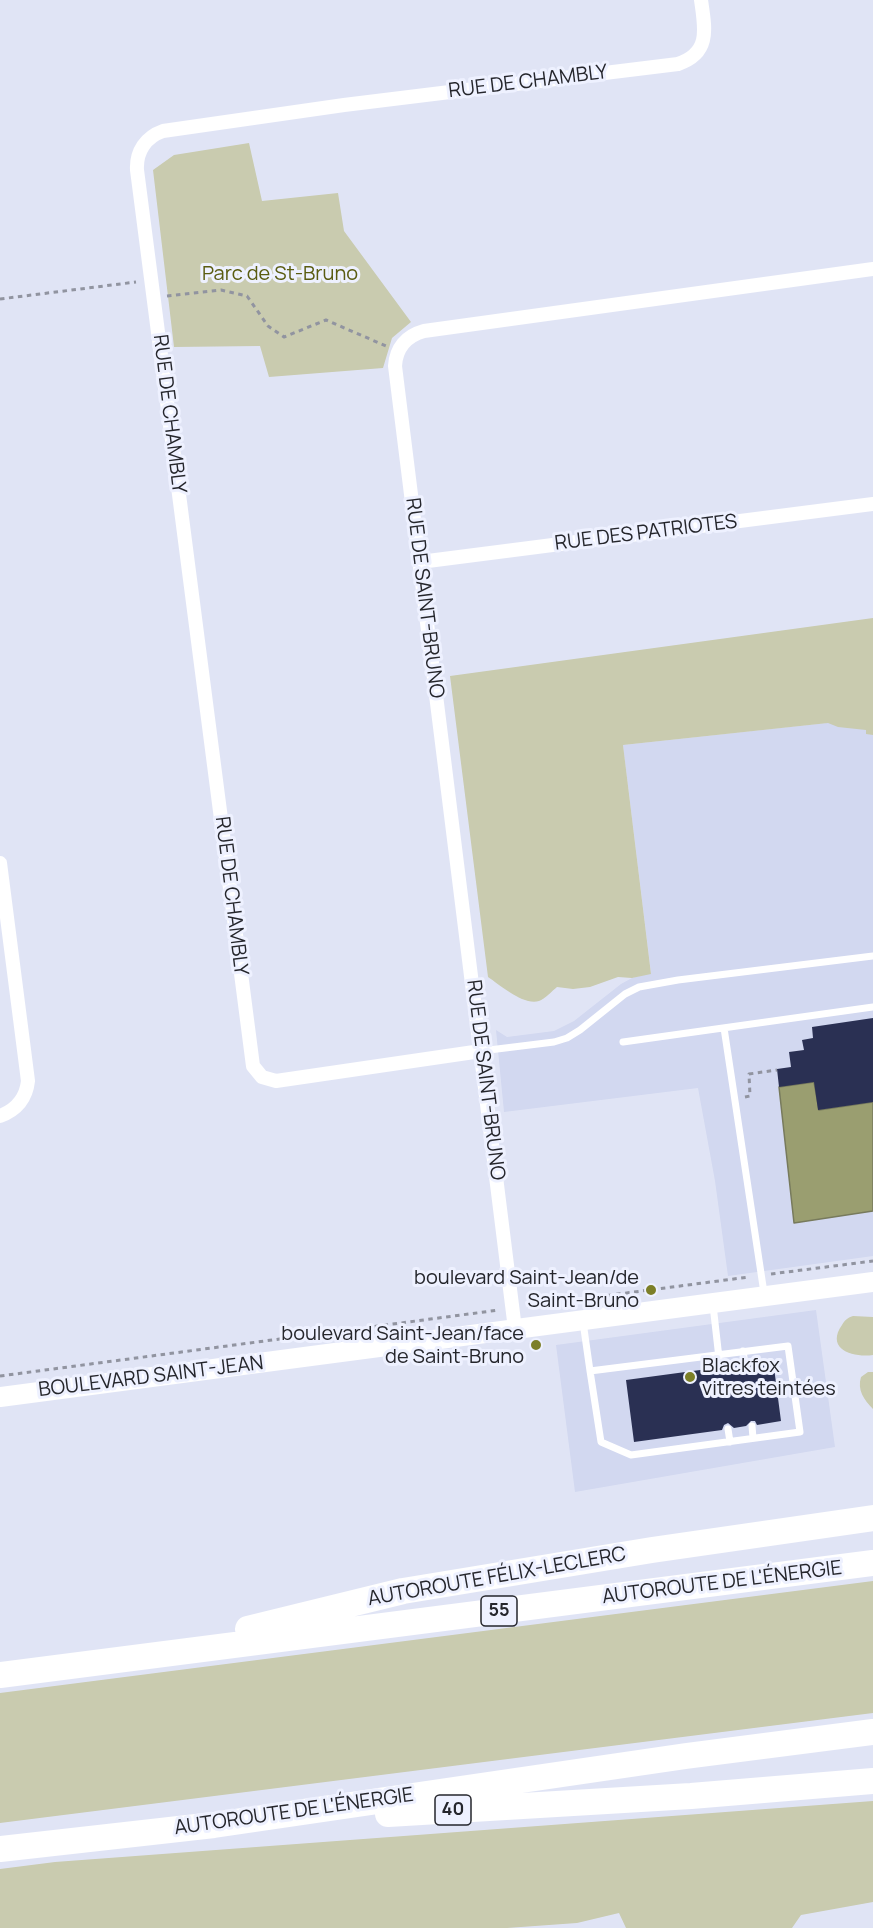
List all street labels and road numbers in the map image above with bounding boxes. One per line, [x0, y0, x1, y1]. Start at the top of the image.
street label: RUE DE CHAMBLY [447, 60, 609, 104]
street label: RUE DE CHAMBLY [147, 333, 191, 495]
street label: RUE DE SAINT-BRUNO [400, 496, 448, 700]
street label: RUE DES PATRIOTES [553, 510, 739, 556]
street label: RUE DE CHAMBLY [209, 815, 253, 977]
street label: RUE DE SAINT-BRUNO [461, 978, 509, 1182]
street label: BOULEVARD SAINT-JEAN [37, 1351, 265, 1403]
street label: AUTOROUTE FÉLIX-LECLERC [366, 1542, 628, 1612]
street label: AUTOROUTE DE L'ÉNERGIE [601, 1556, 843, 1610]
road number: 55 [481, 1596, 517, 1626]
street label: AUTOROUTE DE L'ÉNERGIE [173, 1783, 415, 1841]
road number: 40 [435, 1795, 471, 1825]

